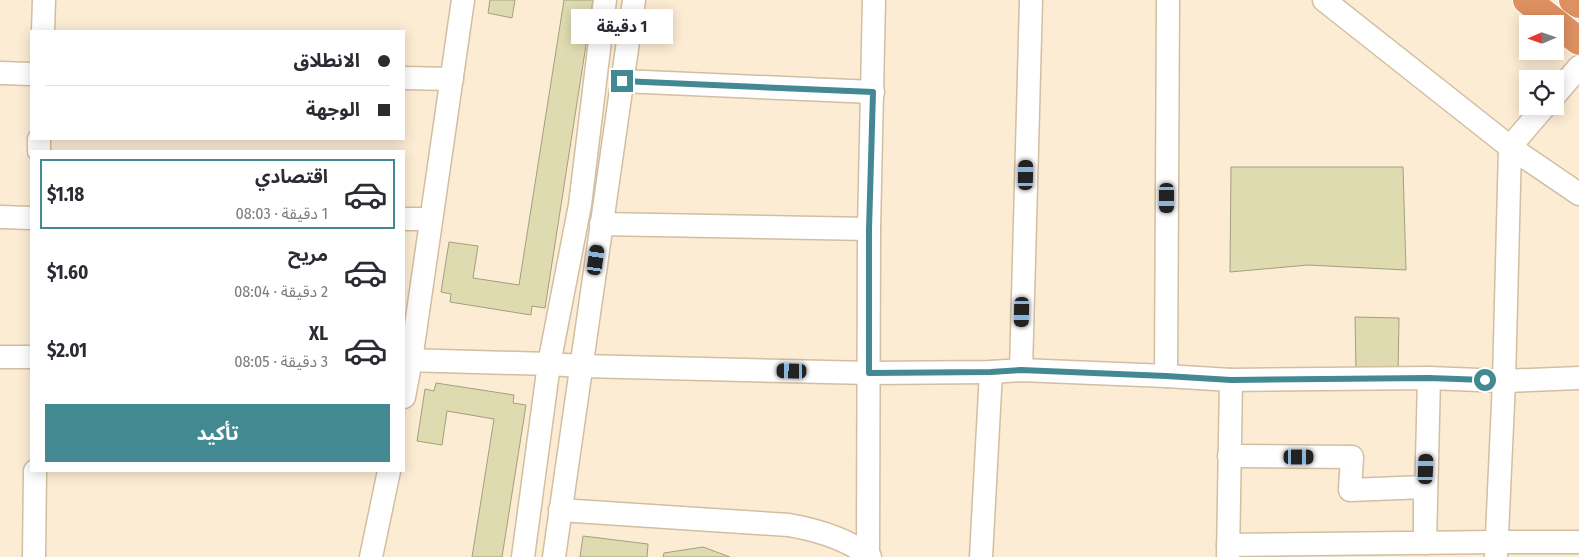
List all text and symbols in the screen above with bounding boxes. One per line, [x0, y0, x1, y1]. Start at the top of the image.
callout: 1 دقيقة [571, 8, 673, 44]
north arrow [1519, 15, 1564, 60]
map controls [1519, 15, 1564, 115]
text: 1 دقيقة [597, 17, 647, 36]
text: الانطلاق [294, 49, 360, 72]
route end [611, 70, 633, 92]
button: locate [1519, 70, 1564, 115]
text: الوجهة [306, 98, 360, 121]
car [1018, 160, 1033, 190]
text: اقتصادي [255, 165, 328, 188]
icon: car [343, 172, 388, 217]
text: $1.18 [47, 183, 84, 206]
car [1159, 183, 1174, 213]
text: 1 دقيقة · 08:03 [236, 204, 328, 223]
text: مريح [288, 243, 328, 266]
car [586, 244, 605, 276]
icon: car [343, 250, 388, 295]
text: $1.60 [47, 261, 88, 284]
text: 2 دقيقة · 08:04 [234, 282, 328, 301]
car [1014, 297, 1029, 327]
text: XL [309, 322, 328, 345]
icon: car [343, 328, 388, 373]
text: $2.01 [47, 339, 87, 362]
text: 3 دقيقة · 08:05 [234, 352, 328, 371]
car [776, 363, 807, 379]
route start [1474, 369, 1496, 391]
button: تأكيد [45, 404, 390, 462]
car [1284, 450, 1314, 465]
car [1417, 454, 1434, 484]

